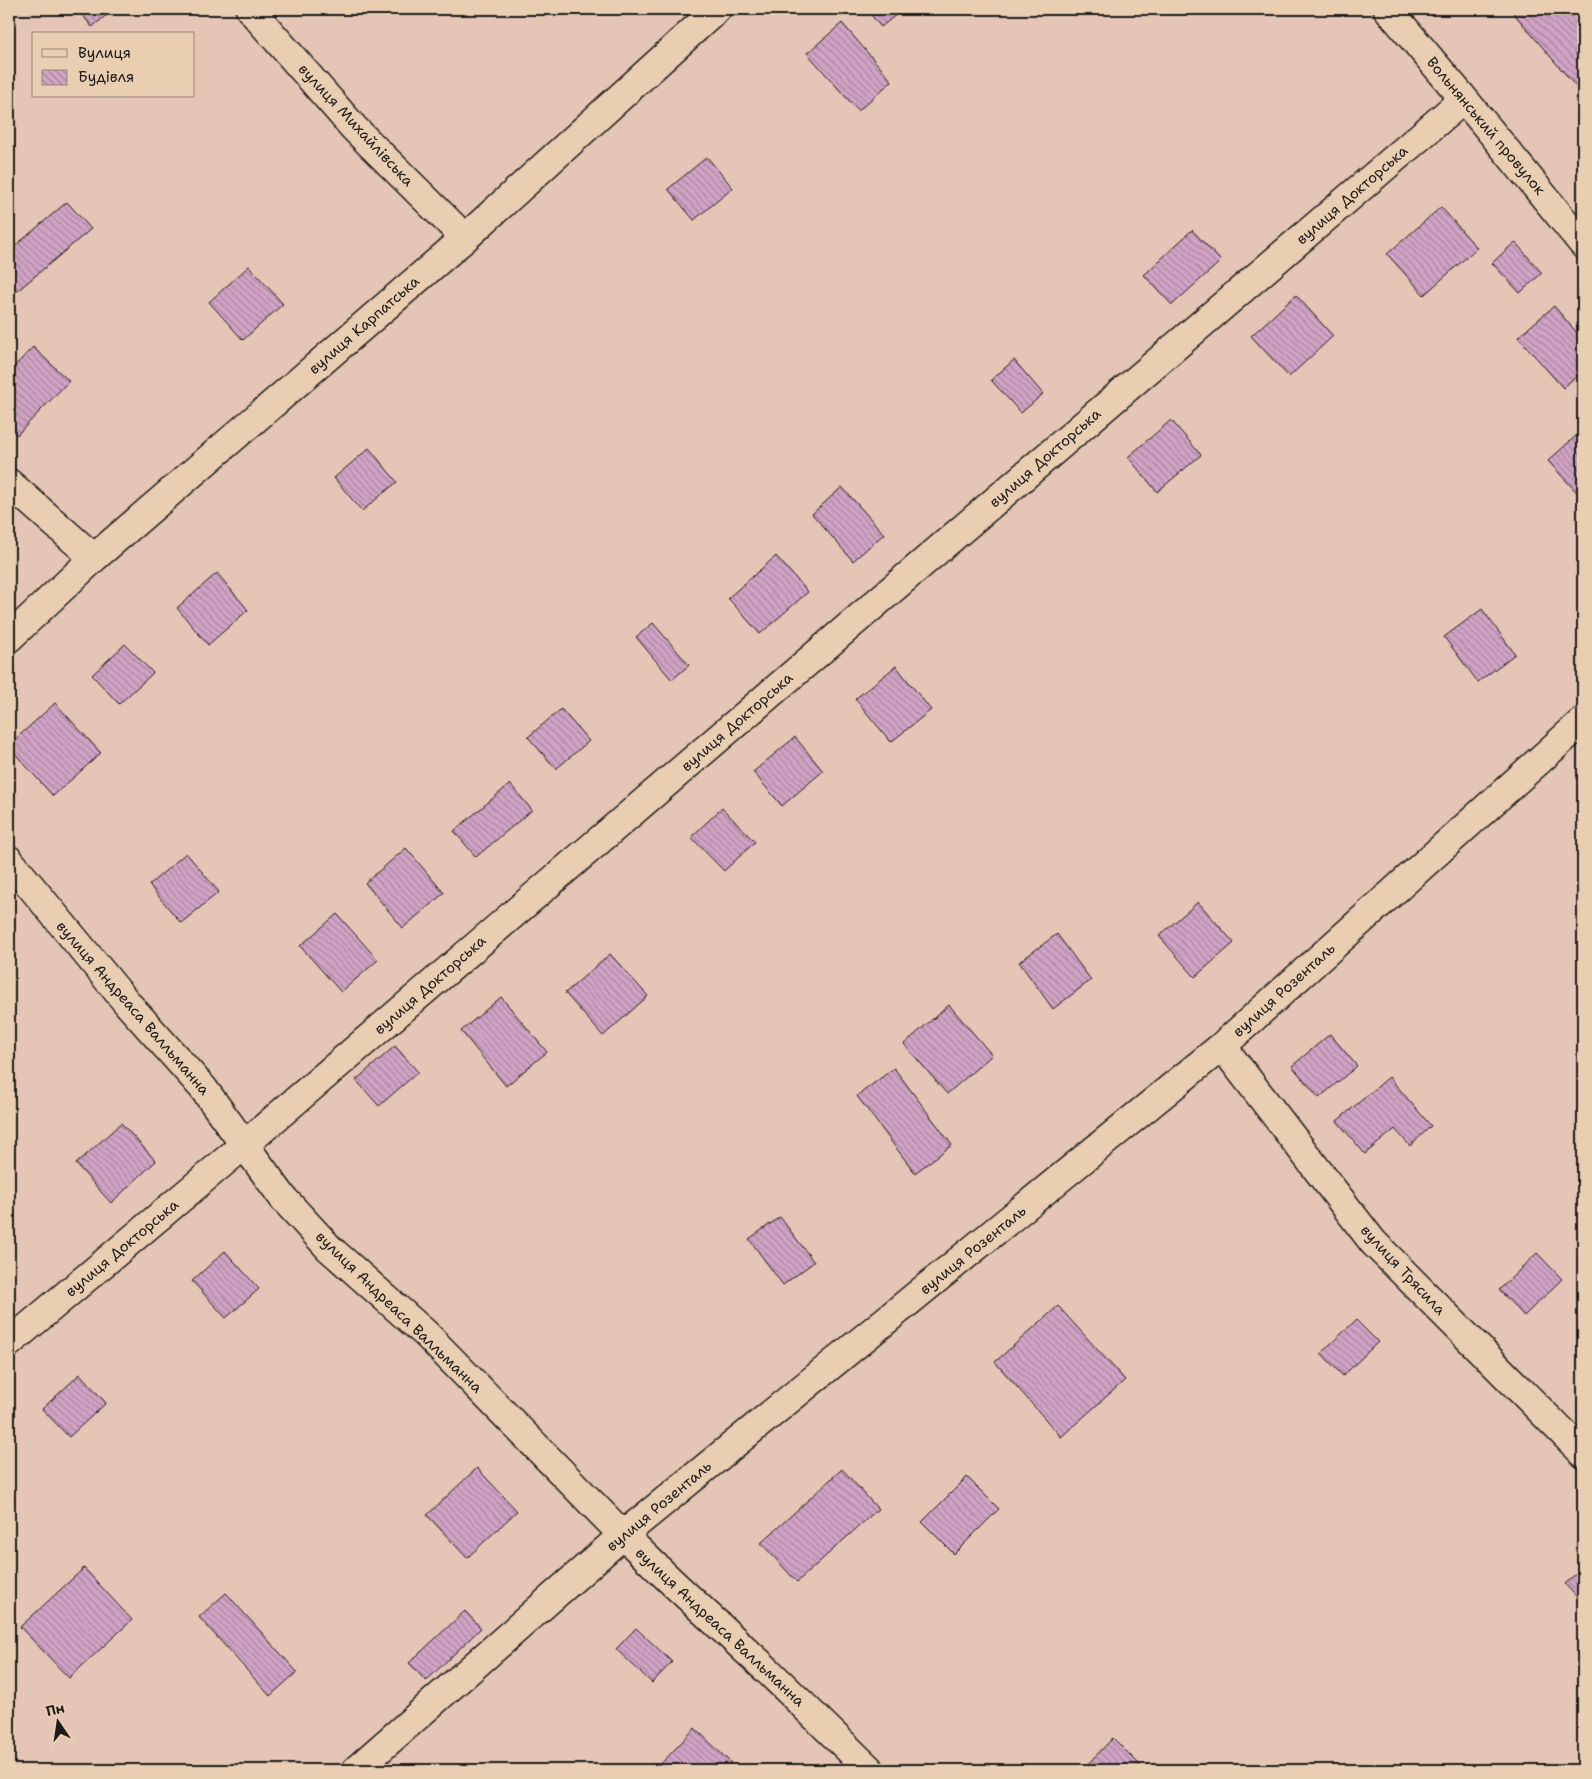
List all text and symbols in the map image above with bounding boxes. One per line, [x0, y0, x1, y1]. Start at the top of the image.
legend [32, 32, 195, 98]
text: Вулиця [78, 43, 131, 63]
street label: Вольнянський провулок [1422, 53, 1550, 199]
street label: вулиця Михайлівська [294, 59, 419, 191]
text: Будівля [78, 67, 134, 87]
street label: вулиця Докторська [1292, 140, 1413, 249]
street label: вулиця Карпатська [304, 271, 424, 379]
street label: вулиця Докторська [985, 403, 1106, 512]
street label: вулиця Докторська [677, 667, 798, 776]
street label: вулиця Андреаса Валльманна [52, 917, 215, 1100]
street label: вулиця Докторська [370, 930, 491, 1039]
street label: вулиця Розенталь [1228, 938, 1340, 1041]
street label: вулиця Докторська [61, 1194, 183, 1301]
street label: вулиця Розенталь [916, 1201, 1031, 1299]
street label: вулиця Трясила [1356, 1221, 1450, 1320]
street label: вулиця Андреаса Валльманна [311, 1227, 487, 1398]
street label: вулиця Розенталь [602, 1456, 716, 1556]
street label: вулиця Андреаса Валльманна [631, 1543, 809, 1711]
north arrow [32, 1696, 82, 1746]
text: Пн [44, 1698, 66, 1720]

